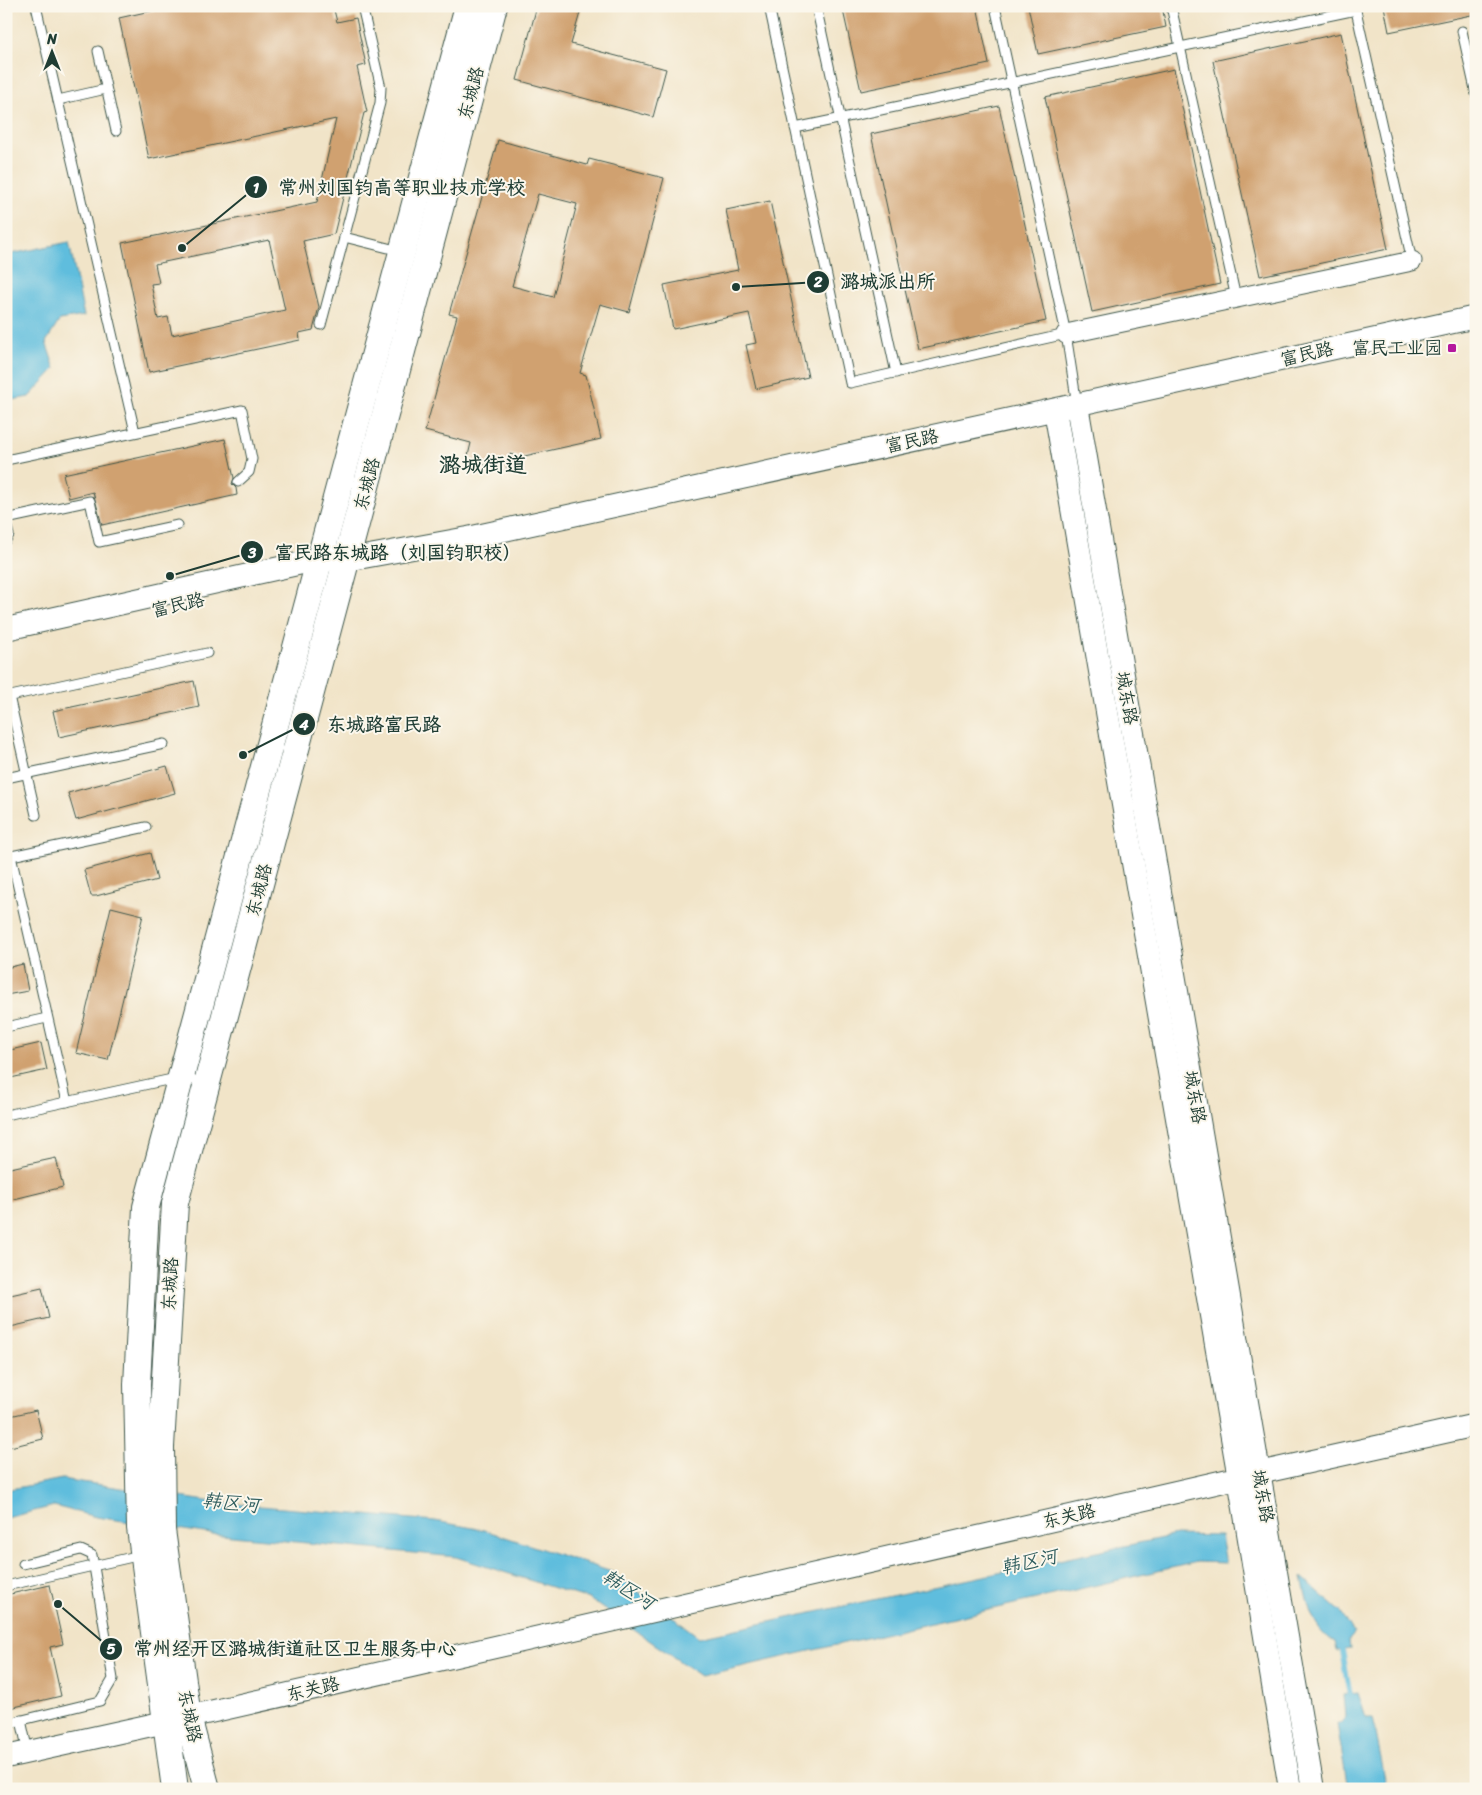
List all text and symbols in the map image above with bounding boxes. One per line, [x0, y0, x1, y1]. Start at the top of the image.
text: N [46, 27, 57, 52]
north arrow [28, 28, 78, 78]
street label: 东城路 [449, 63, 493, 123]
callout: 常州刘国钧高等职业技术学校 [243, 170, 535, 204]
text: 常州刘国钧高等职业技术学校 [278, 171, 526, 204]
text: 1 [253, 175, 260, 201]
callout: 潞城派出所 [805, 265, 945, 299]
text: 潞城派出所 [840, 265, 936, 298]
text: 2 [813, 269, 823, 295]
street label: 富民路 [1277, 332, 1337, 376]
place label: 富民工业园 [1352, 332, 1442, 364]
marker: 富民工业园 [1446, 342, 1458, 354]
street label: 富民路 [882, 420, 942, 462]
district label: 潞城街道 [439, 445, 527, 484]
street label: 东城路 [345, 454, 389, 514]
callout: 富民路东城路（刘国钧职校） [239, 535, 531, 569]
text: 富民路东城路（刘国钧职校） [274, 536, 522, 569]
text: 3 [247, 540, 257, 566]
street label: 富民路 [148, 583, 208, 627]
street label: 城东路 [1107, 669, 1147, 727]
callout: 东城路富民路 [292, 707, 451, 741]
text: 东城路富民路 [327, 708, 441, 741]
text: 4 [298, 712, 309, 738]
street label: 东城路 [237, 860, 281, 920]
street label: 城东路 [1175, 1068, 1215, 1126]
street label: 东城路 [153, 1256, 187, 1312]
street label: 城东路 [1243, 1467, 1283, 1525]
water label: 韩区河 [201, 1483, 264, 1522]
street label: 东关路 [1039, 1494, 1099, 1538]
water label: 韩区河 [998, 1539, 1063, 1584]
water label: 韩区河 [596, 1560, 664, 1620]
callout: 常州经开区潞城街道社区卫生服务中心 [98, 1632, 466, 1666]
text: 常州经开区潞城街道社区卫生服务中心 [133, 1632, 457, 1665]
text: 5 [106, 1636, 116, 1662]
street label: 东关路 [283, 1667, 343, 1711]
street label: 东城路 [169, 1686, 211, 1746]

